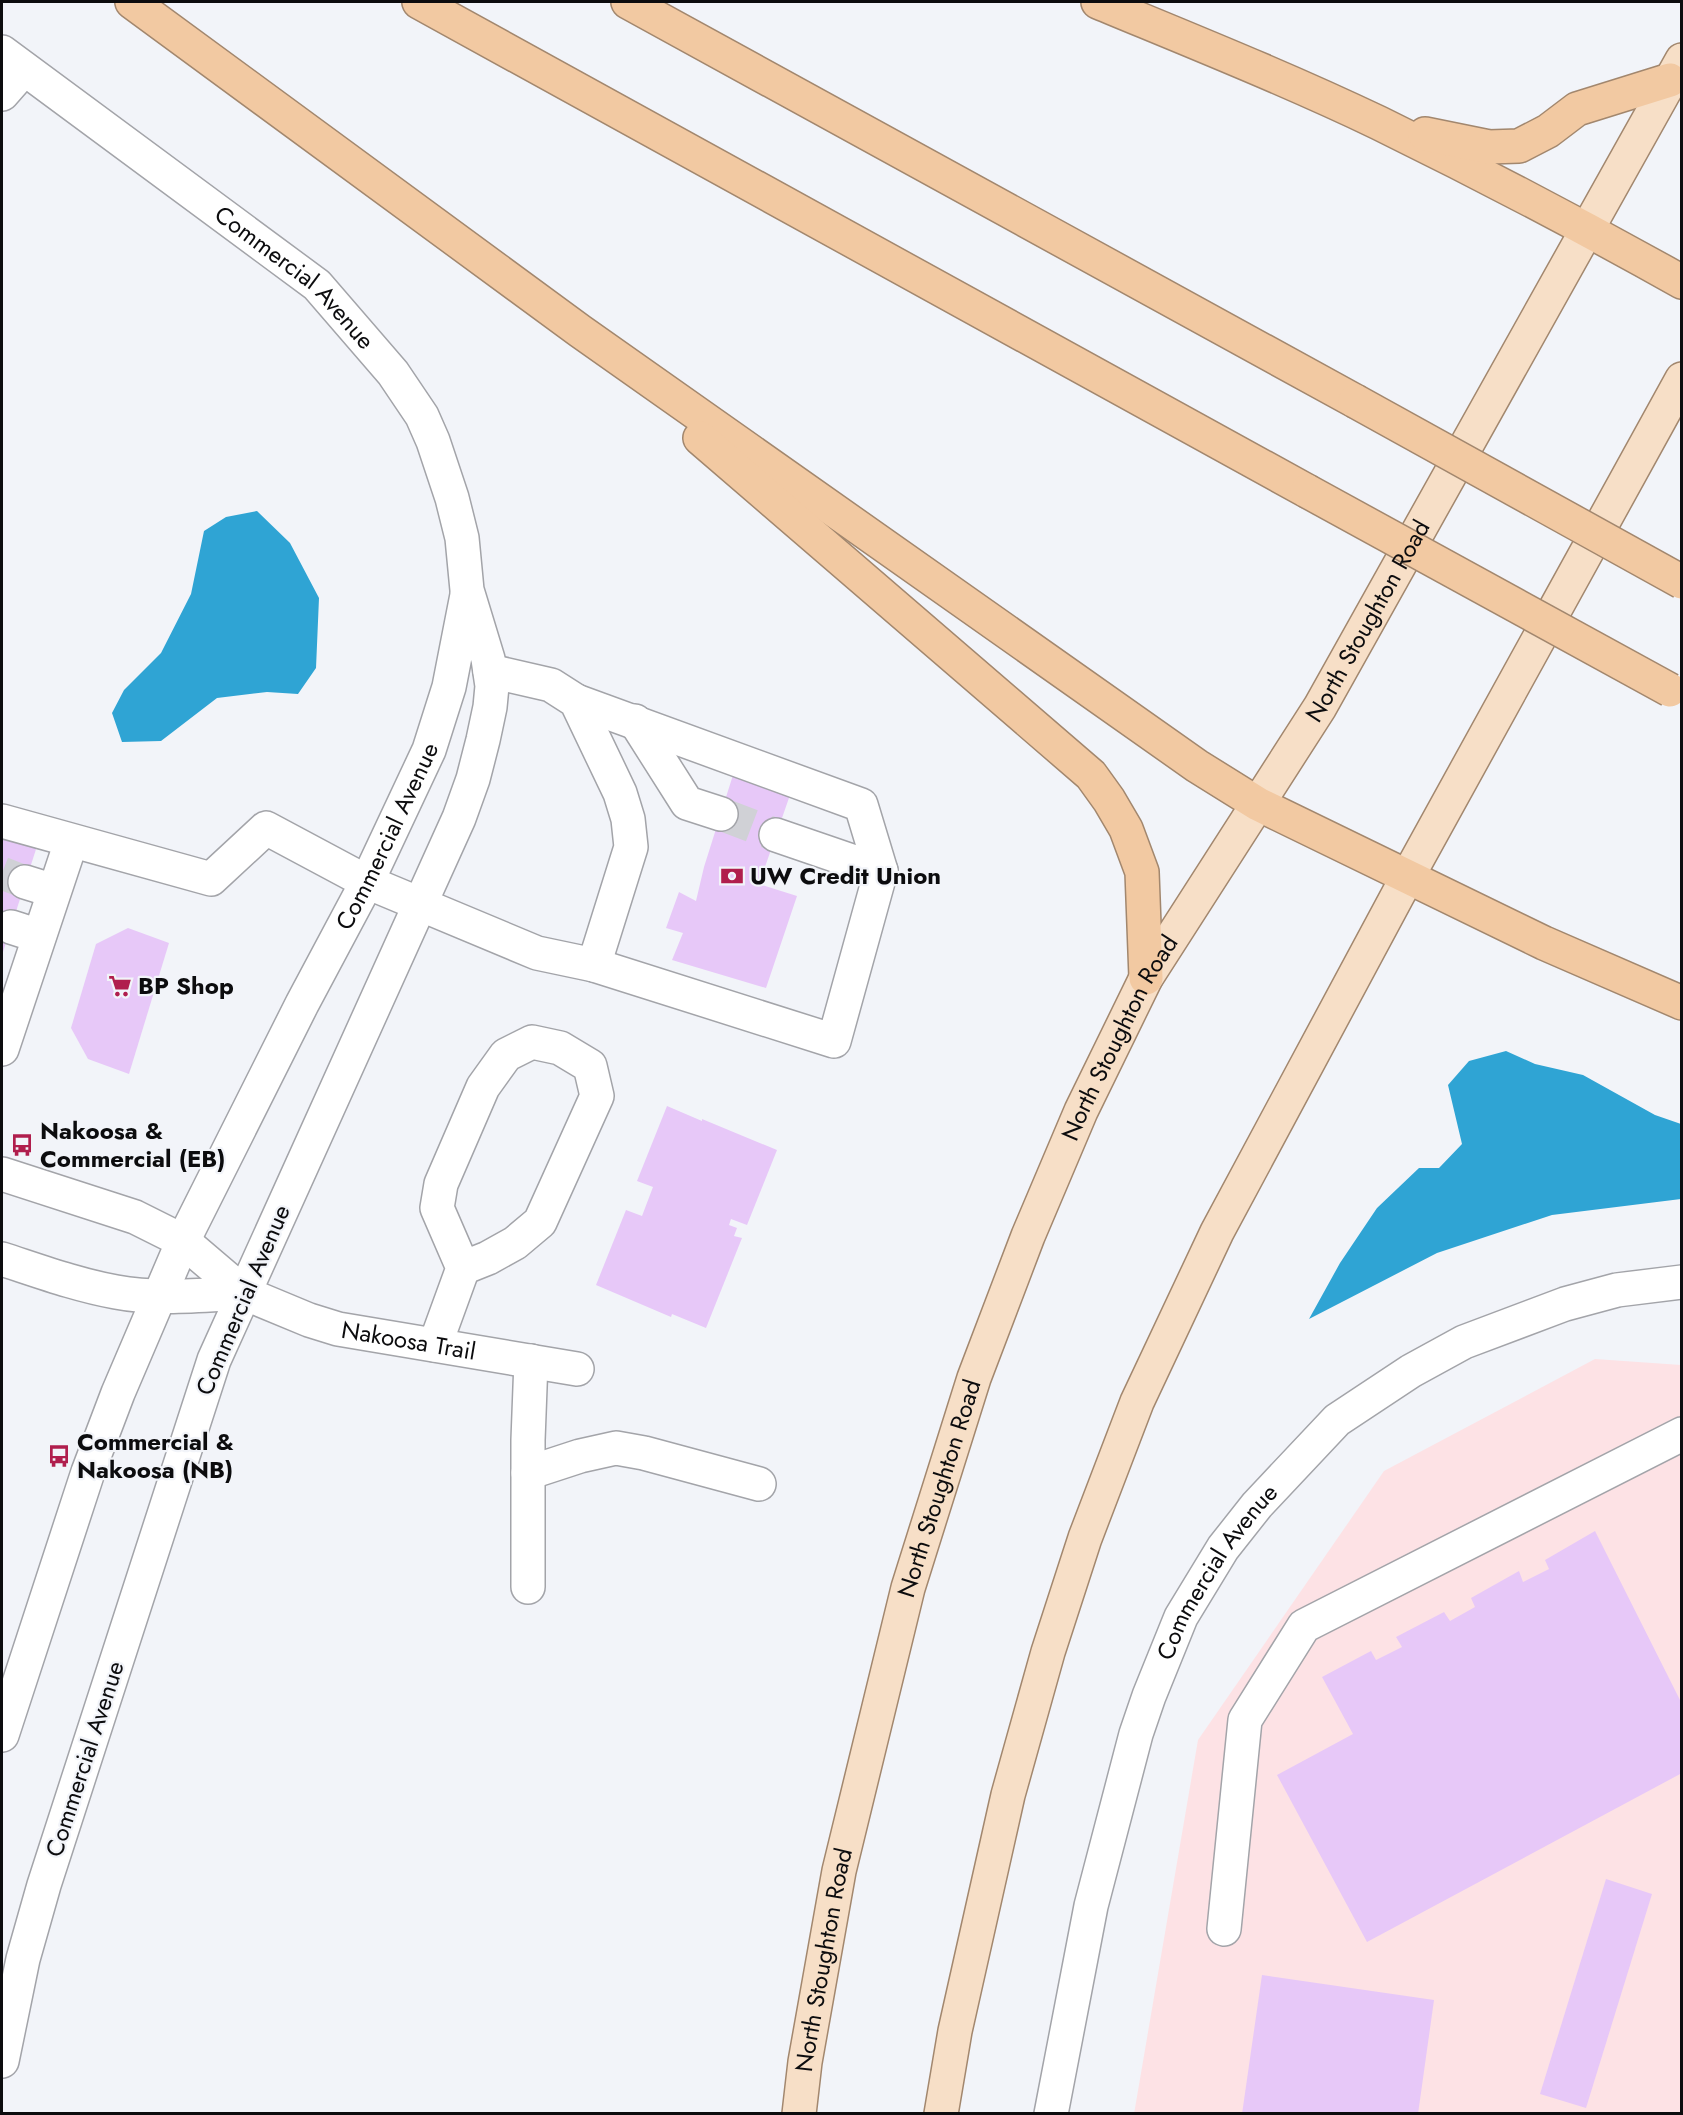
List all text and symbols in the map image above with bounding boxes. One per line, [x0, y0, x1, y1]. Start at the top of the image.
street label: Commercial Avenue [207, 197, 383, 357]
street label: North Stoughton Road [1297, 513, 1438, 729]
street label: Commercial Avenue [327, 739, 447, 936]
place label: UW Credit Union [750, 858, 941, 893]
bank icon: UW Credit Union [719, 863, 745, 889]
street label: North Stoughton Road [1052, 928, 1186, 1146]
place label: BP Shop [138, 968, 234, 1003]
supermarket icon: BP Shop [107, 973, 133, 999]
place label: Nakoosa & Commercial (EB) [40, 1113, 225, 1176]
bus stop icon: Nakoosa & Commercial (EB) [9, 1132, 35, 1158]
street label: Commercial Avenue [187, 1199, 298, 1401]
street label: Nakoosa Trail [339, 1312, 479, 1369]
street label: North Stoughton Road [888, 1375, 990, 1602]
place label: Commercial & Nakoosa (NB) [77, 1424, 234, 1487]
bus stop icon: Commercial & Nakoosa (NB) [46, 1443, 72, 1469]
street label: Commercial Avenue [1147, 1476, 1285, 1665]
street label: Commercial Avenue [36, 1656, 133, 1861]
street label: North Stoughton Road [786, 1844, 861, 2074]

